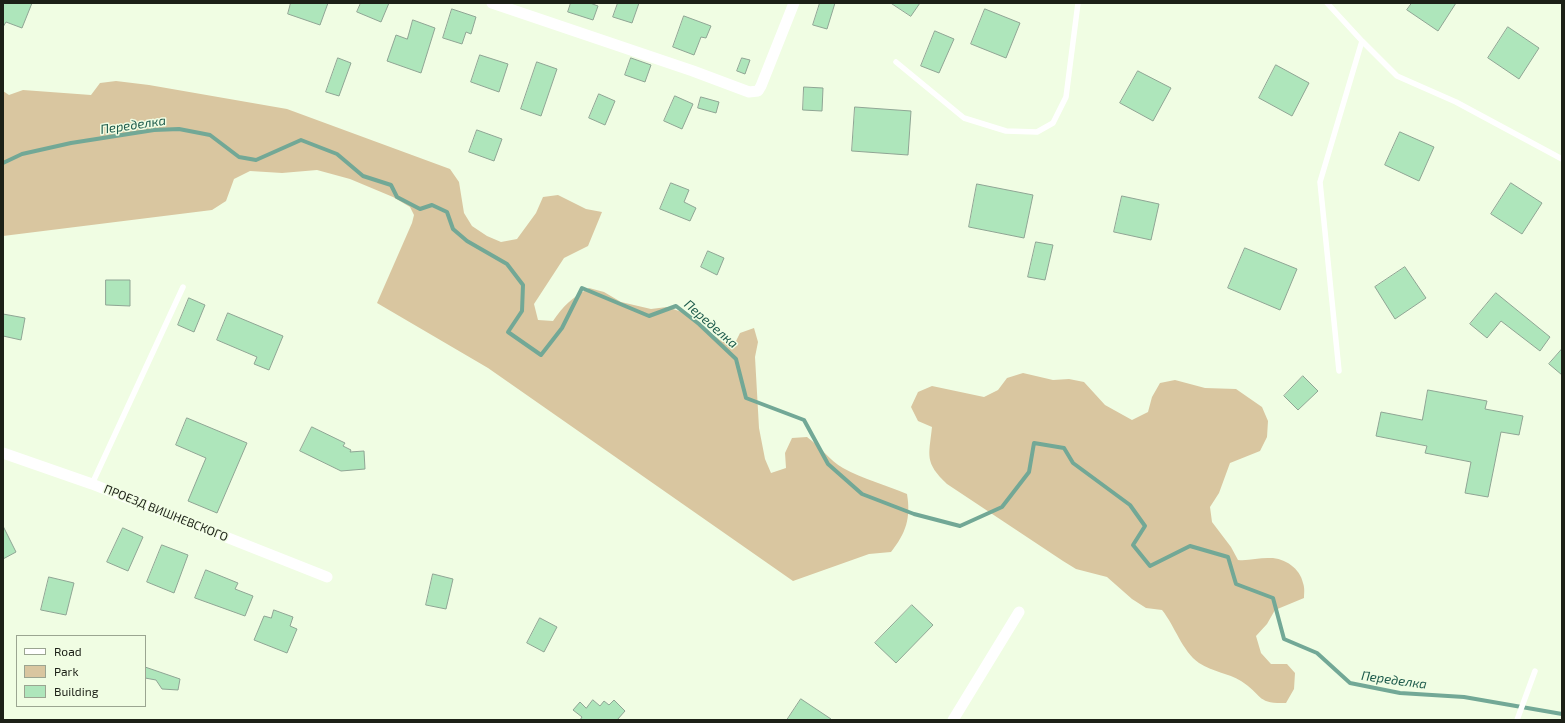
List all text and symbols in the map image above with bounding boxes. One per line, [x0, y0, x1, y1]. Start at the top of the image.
water label: Переделка [99, 113, 167, 137]
water label: Переделка [681, 296, 741, 352]
street label: ПРОЕЗД ВИШНЕВСКОГО [102, 482, 230, 544]
legend [16, 635, 146, 707]
text: Road [54, 644, 82, 658]
text: Park [54, 664, 79, 678]
water label: Переделка [1360, 668, 1428, 692]
text: Building [54, 684, 98, 698]

